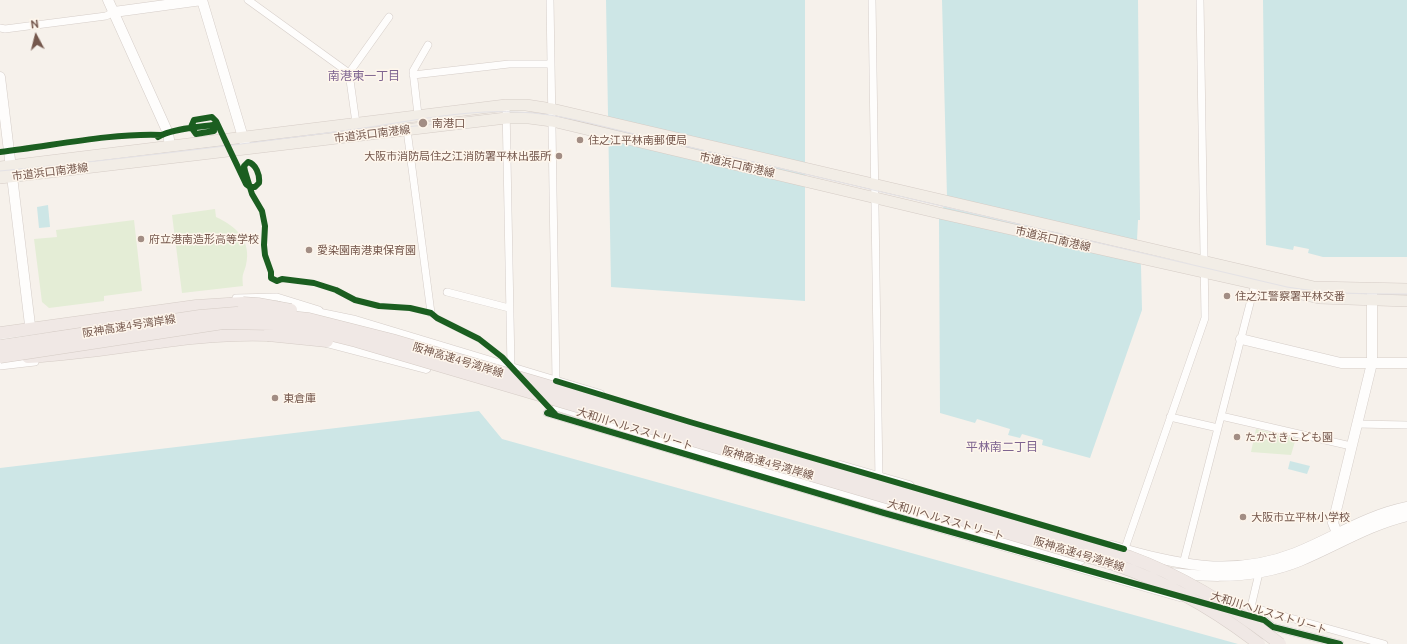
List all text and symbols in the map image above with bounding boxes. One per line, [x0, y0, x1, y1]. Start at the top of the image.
north arrow [16, 16, 56, 56]
text: N [30, 18, 39, 31]
district label: 南港東一丁目 [328, 69, 400, 83]
place label: 南港口 [432, 116, 465, 130]
marker: 南港口 [417, 117, 429, 129]
street label: 市道浜口南港線 [333, 123, 411, 145]
place label: 住之江平林南郵便局 [588, 133, 687, 147]
marker: 住之江平林南郵便局 [575, 135, 585, 145]
place label: 大阪市消防局住之江消防署平林出張所 [364, 149, 551, 163]
street label: 市道浜口南港線 [698, 150, 776, 180]
marker: 大阪市消防局住之江消防署平林出張所 [554, 151, 564, 161]
street label: 市道浜口南港線 [11, 161, 89, 183]
street label: 市道浜口南港線 [1014, 224, 1092, 254]
place label: 府立港南造形高等学校 [149, 232, 259, 246]
marker: 府立港南造形高等学校 [136, 234, 146, 244]
place label: 愛染園南港東保育園 [317, 243, 416, 257]
marker: 愛染園南港東保育園 [304, 245, 314, 255]
place label: 住之江警察署平林交番 [1235, 289, 1345, 303]
marker: 住之江警察署平林交番 [1222, 291, 1232, 301]
street label: 阪神高速4号湾岸線 [81, 312, 177, 340]
street label: 阪神高速4号湾岸線 [411, 340, 505, 380]
place label: 東倉庫 [283, 391, 316, 405]
marker: 東倉庫 [270, 393, 280, 403]
street label: 大和川ヘルスストリート [575, 405, 695, 453]
place label: たかさきこども園 [1245, 430, 1333, 444]
marker: たかさきこども園 [1232, 432, 1242, 442]
district label: 平林南二丁目 [966, 440, 1038, 454]
street label: 阪神高速4号湾岸線 [721, 444, 815, 482]
street label: 大和川ヘルスストリート [886, 497, 1006, 543]
place label: 大阪市立平林小学校 [1251, 510, 1350, 524]
marker: 大阪市立平林小学校 [1238, 512, 1248, 522]
street label: 阪神高速4号湾岸線 [1032, 534, 1126, 574]
street label: 大和川ヘルスストリート [1209, 589, 1329, 637]

